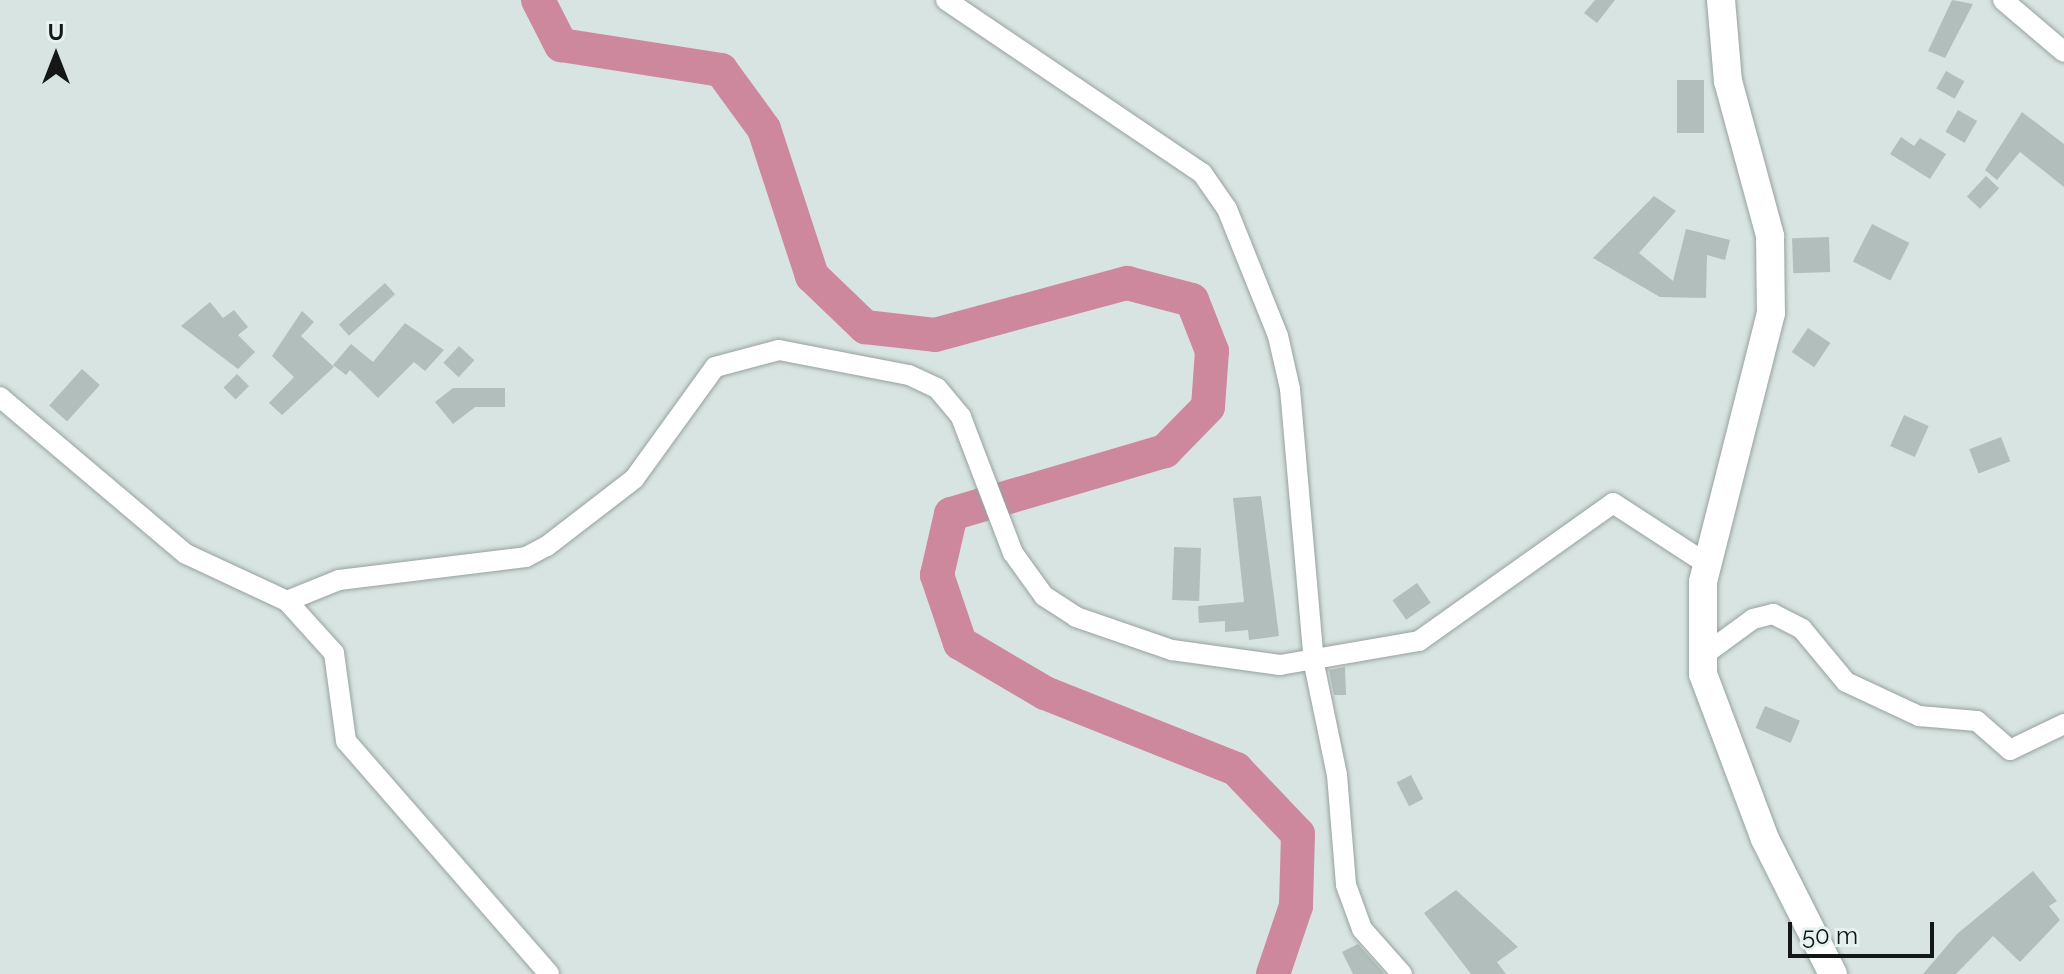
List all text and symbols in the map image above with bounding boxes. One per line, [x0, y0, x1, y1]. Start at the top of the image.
north arrow [16, 16, 96, 96]
text: U [48, 19, 64, 45]
scale bar [1792, 906, 1938, 956]
text: 50 m [1802, 921, 1858, 950]

